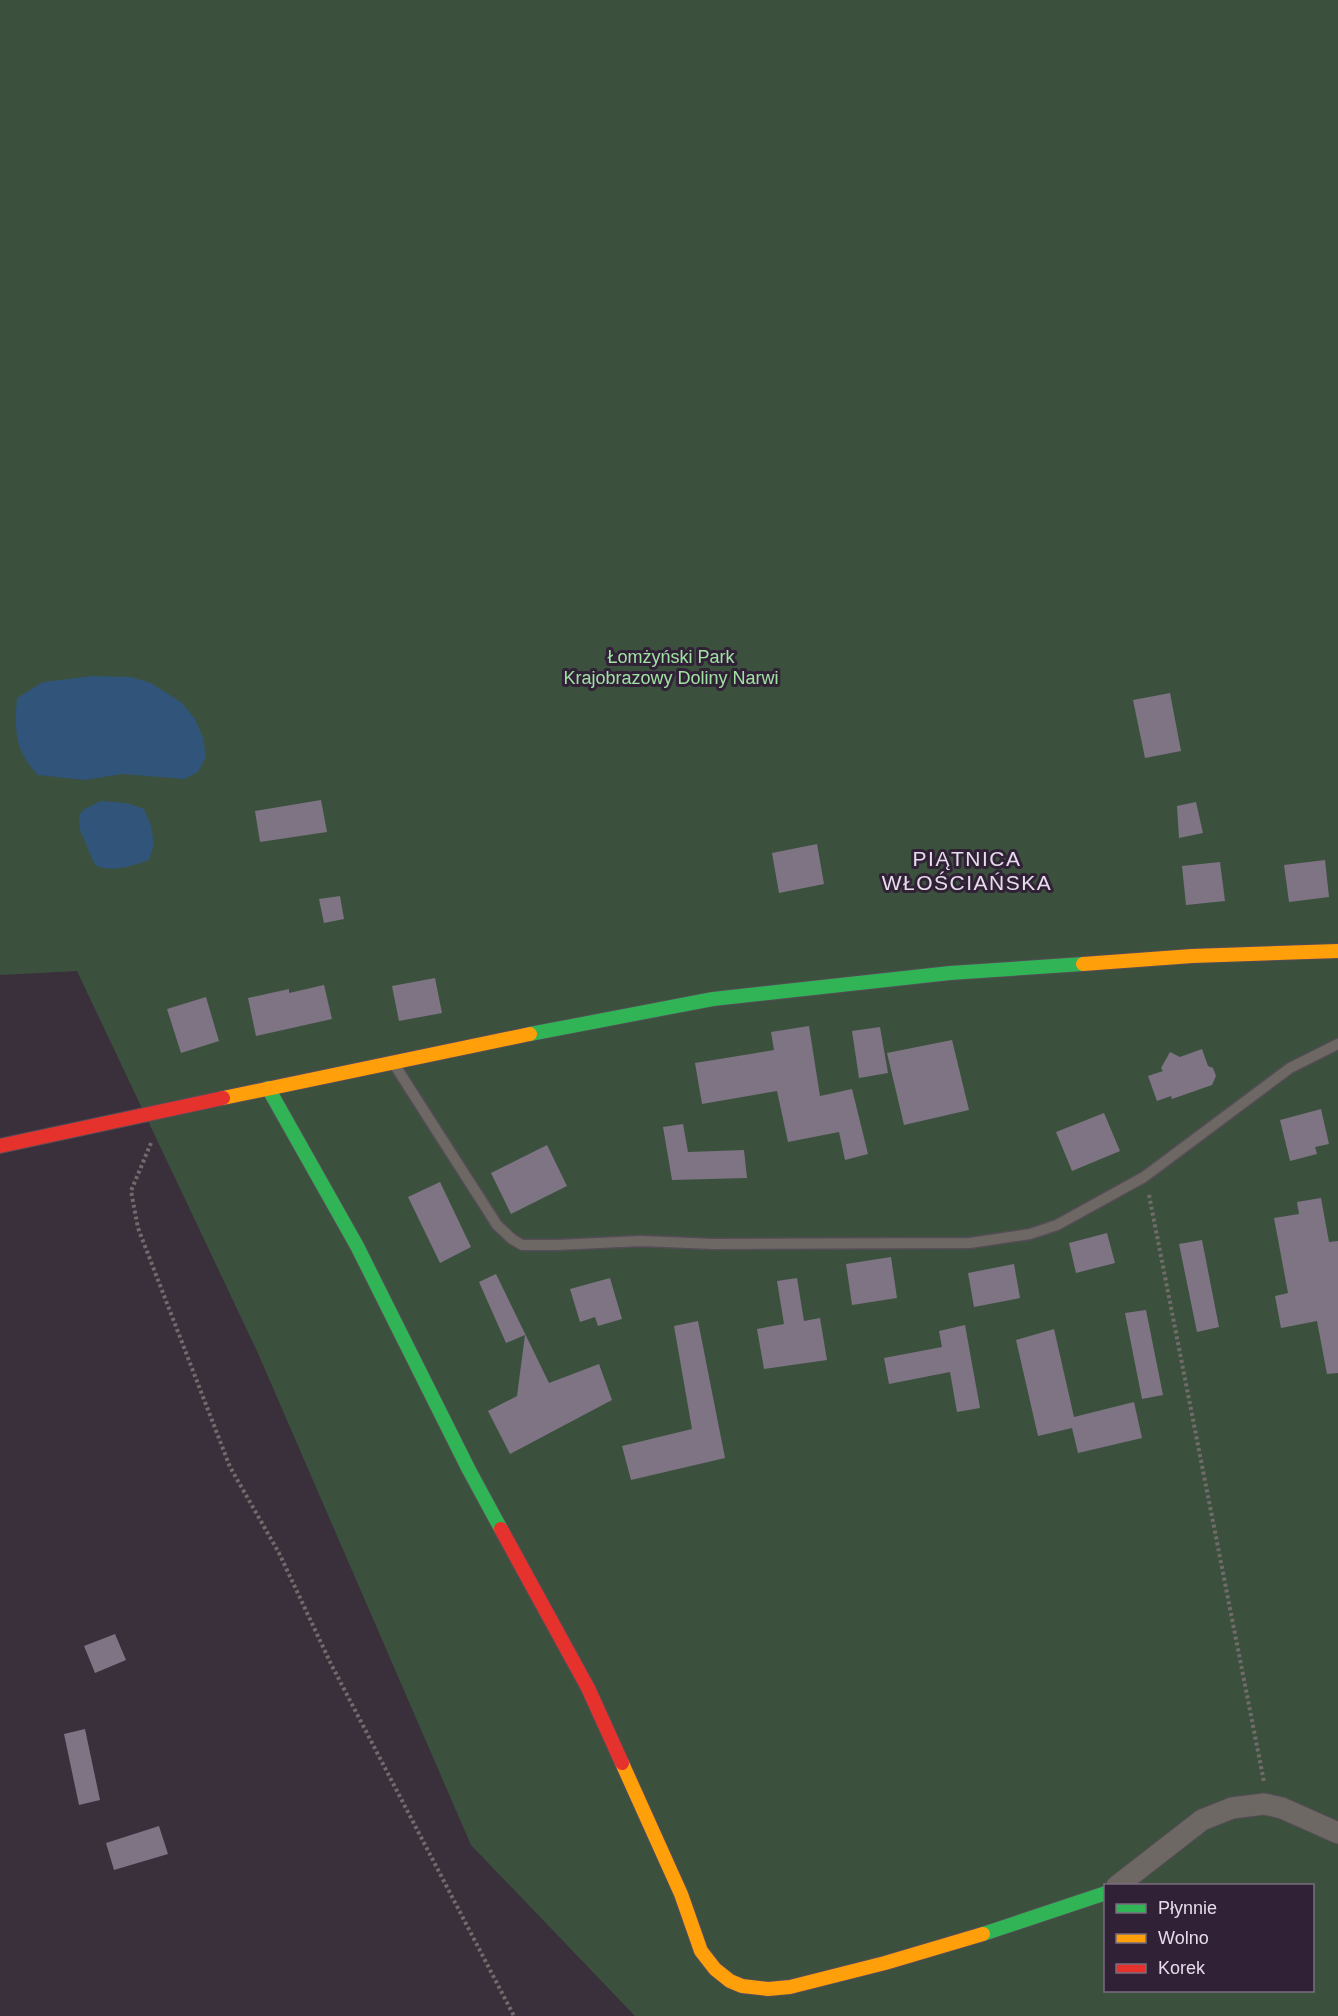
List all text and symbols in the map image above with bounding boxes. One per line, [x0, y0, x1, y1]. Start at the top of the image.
park label: Łomżyński Park Krajobrazowy Doliny Narwi [563, 647, 779, 688]
district label: PIĄTNICA WŁOŚCIAŃSKA [882, 847, 1052, 894]
legend [1104, 1884, 1314, 1992]
text: Płynnie [1158, 1898, 1217, 1918]
text: Wolno [1158, 1928, 1209, 1948]
text: Korek [1158, 1958, 1206, 1978]

